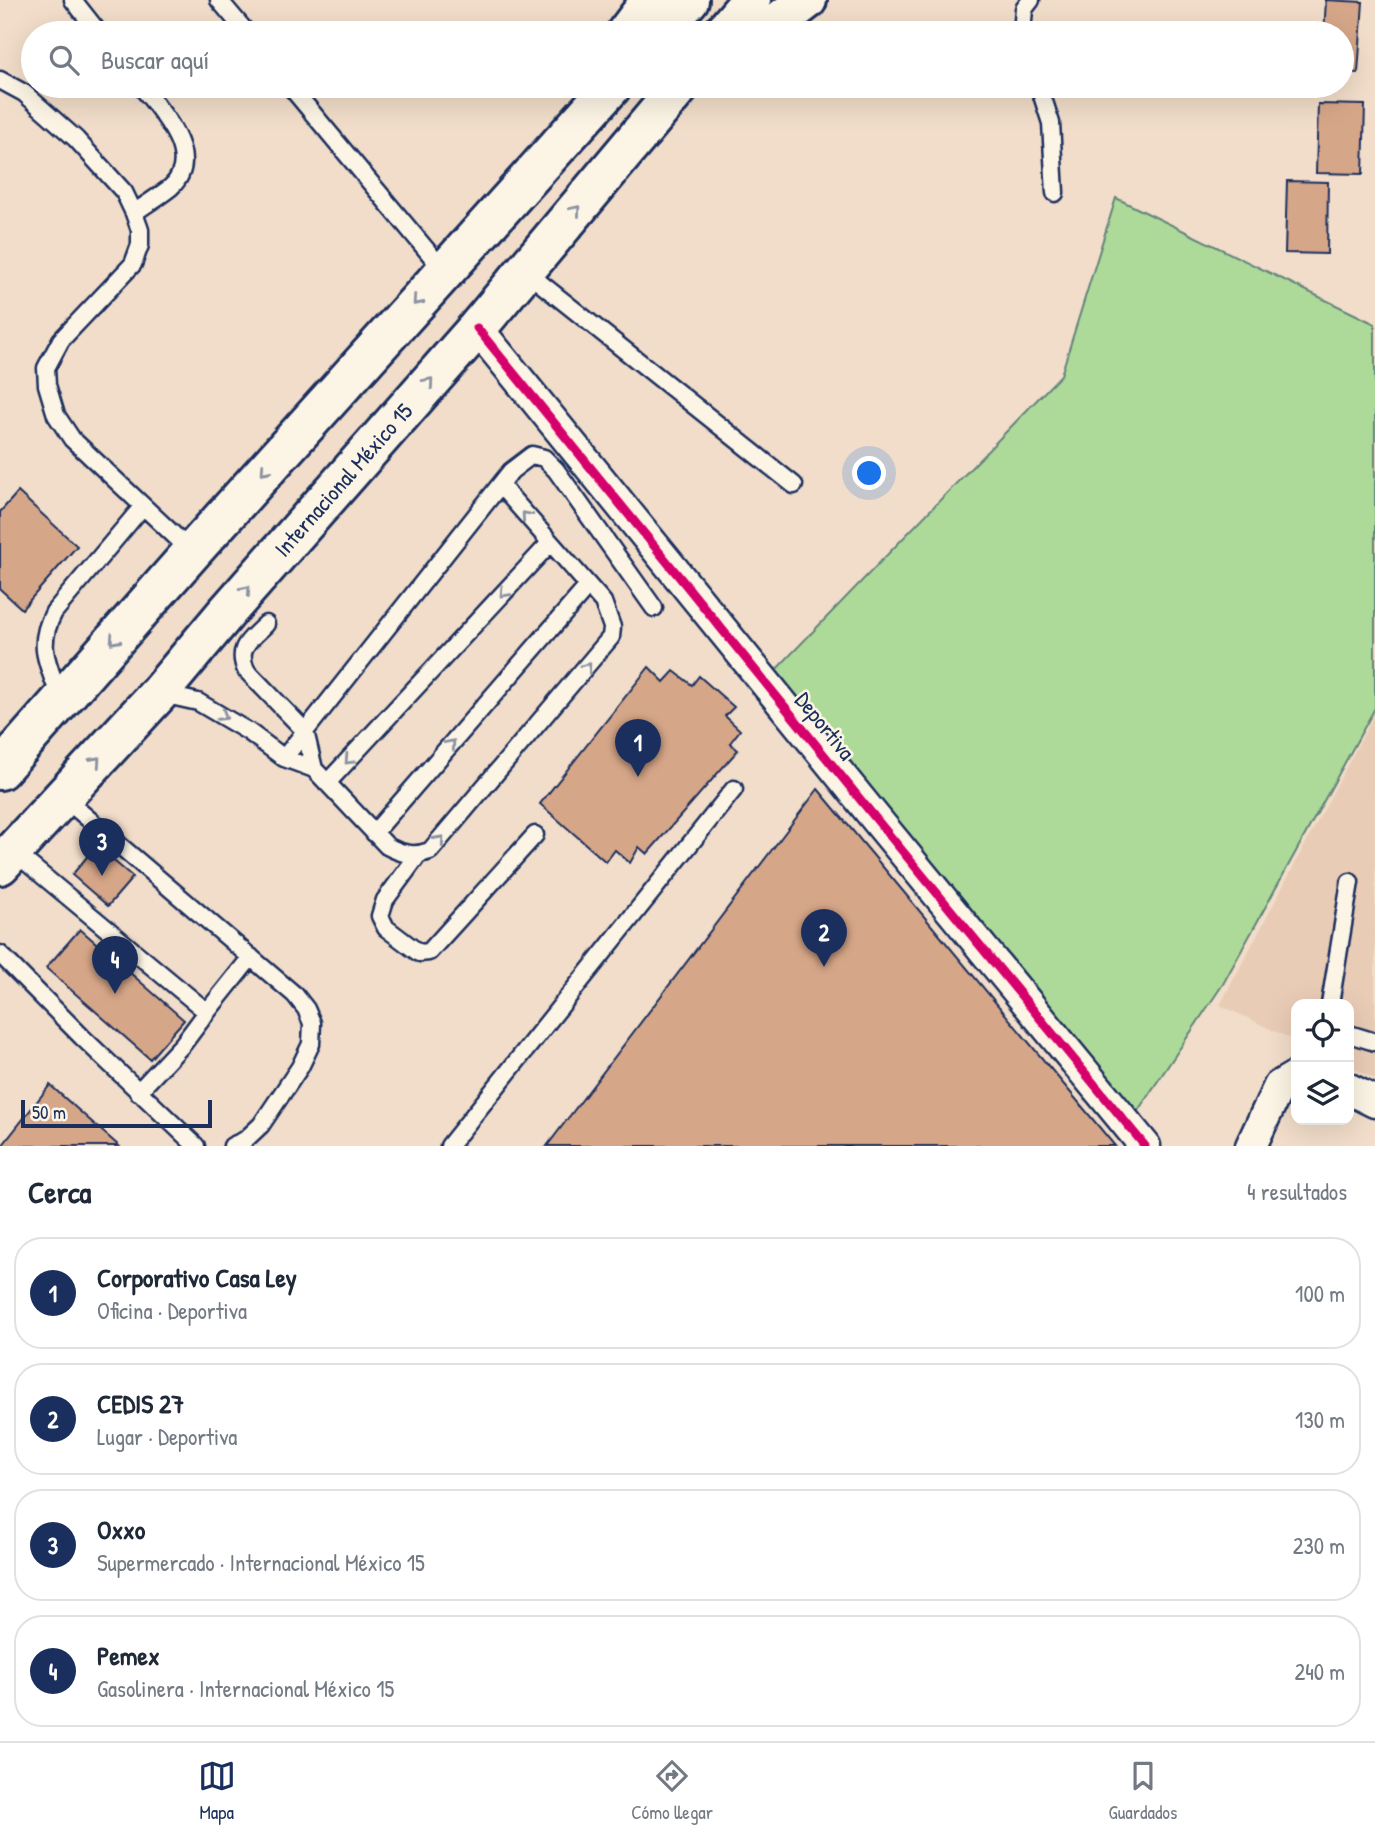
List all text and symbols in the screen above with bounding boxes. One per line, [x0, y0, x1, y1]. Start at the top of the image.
search box [21, 21, 1354, 98]
icon: search [45, 41, 83, 79]
text: Buscar aquí [101, 42, 209, 77]
one-way arrow [568, 205, 581, 217]
one-way arrow [413, 293, 426, 306]
one-way arrow [421, 378, 433, 391]
street label: Internacional México 15 [267, 396, 419, 563]
your location [852, 456, 886, 490]
one-way arrow [261, 462, 273, 475]
one-way arrow [522, 511, 534, 524]
one-way arrow [238, 585, 250, 598]
one-way arrow [499, 585, 512, 598]
one-way arrow [110, 632, 122, 645]
one-way arrow [579, 663, 591, 676]
street label: Deportiva [788, 685, 862, 766]
one-way arrow [215, 708, 228, 721]
pin: 1 [615, 719, 661, 777]
one-way arrow [443, 740, 455, 753]
one-way arrow [345, 752, 357, 765]
one-way arrow [88, 756, 101, 769]
pin: 3 [79, 818, 125, 876]
one-way arrow [431, 836, 444, 849]
pin: 2 [801, 909, 847, 967]
pin: 4 [92, 936, 138, 994]
map controls [1291, 999, 1354, 1125]
button: locate [1291, 999, 1354, 1062]
button: layers [1291, 1062, 1354, 1125]
scale bar [21, 1097, 212, 1129]
text: 50 m [32, 1099, 66, 1125]
text: Cerca [28, 1172, 91, 1212]
text: 4 resultados [1247, 1176, 1347, 1207]
text: Corporativo Casa Ley [97, 1260, 297, 1295]
text: 1 [49, 1278, 57, 1309]
text: 100 m [1295, 1278, 1345, 1309]
text: Oficina · Deportiva [97, 1295, 247, 1326]
text: CEDIS 27 [97, 1386, 184, 1421]
text: 2 [48, 1404, 58, 1435]
text: 130 m [1295, 1404, 1345, 1435]
text: Lugar · Deportiva [97, 1421, 237, 1452]
text: Oxxo [97, 1512, 145, 1547]
text: 3 [48, 1530, 58, 1561]
text: 230 m [1293, 1530, 1345, 1561]
text: Supermercado · Internacional México 15 [97, 1547, 425, 1578]
text: Pemex [97, 1638, 160, 1673]
text: 4 [49, 1656, 57, 1687]
text: 240 m [1294, 1656, 1345, 1687]
text: Gasolinera · Internacional México 15 [97, 1673, 394, 1704]
tab: Mapa [198, 1757, 236, 1825]
tab: Cómo llegar [631, 1757, 713, 1825]
tab: Guardados [1109, 1757, 1177, 1825]

